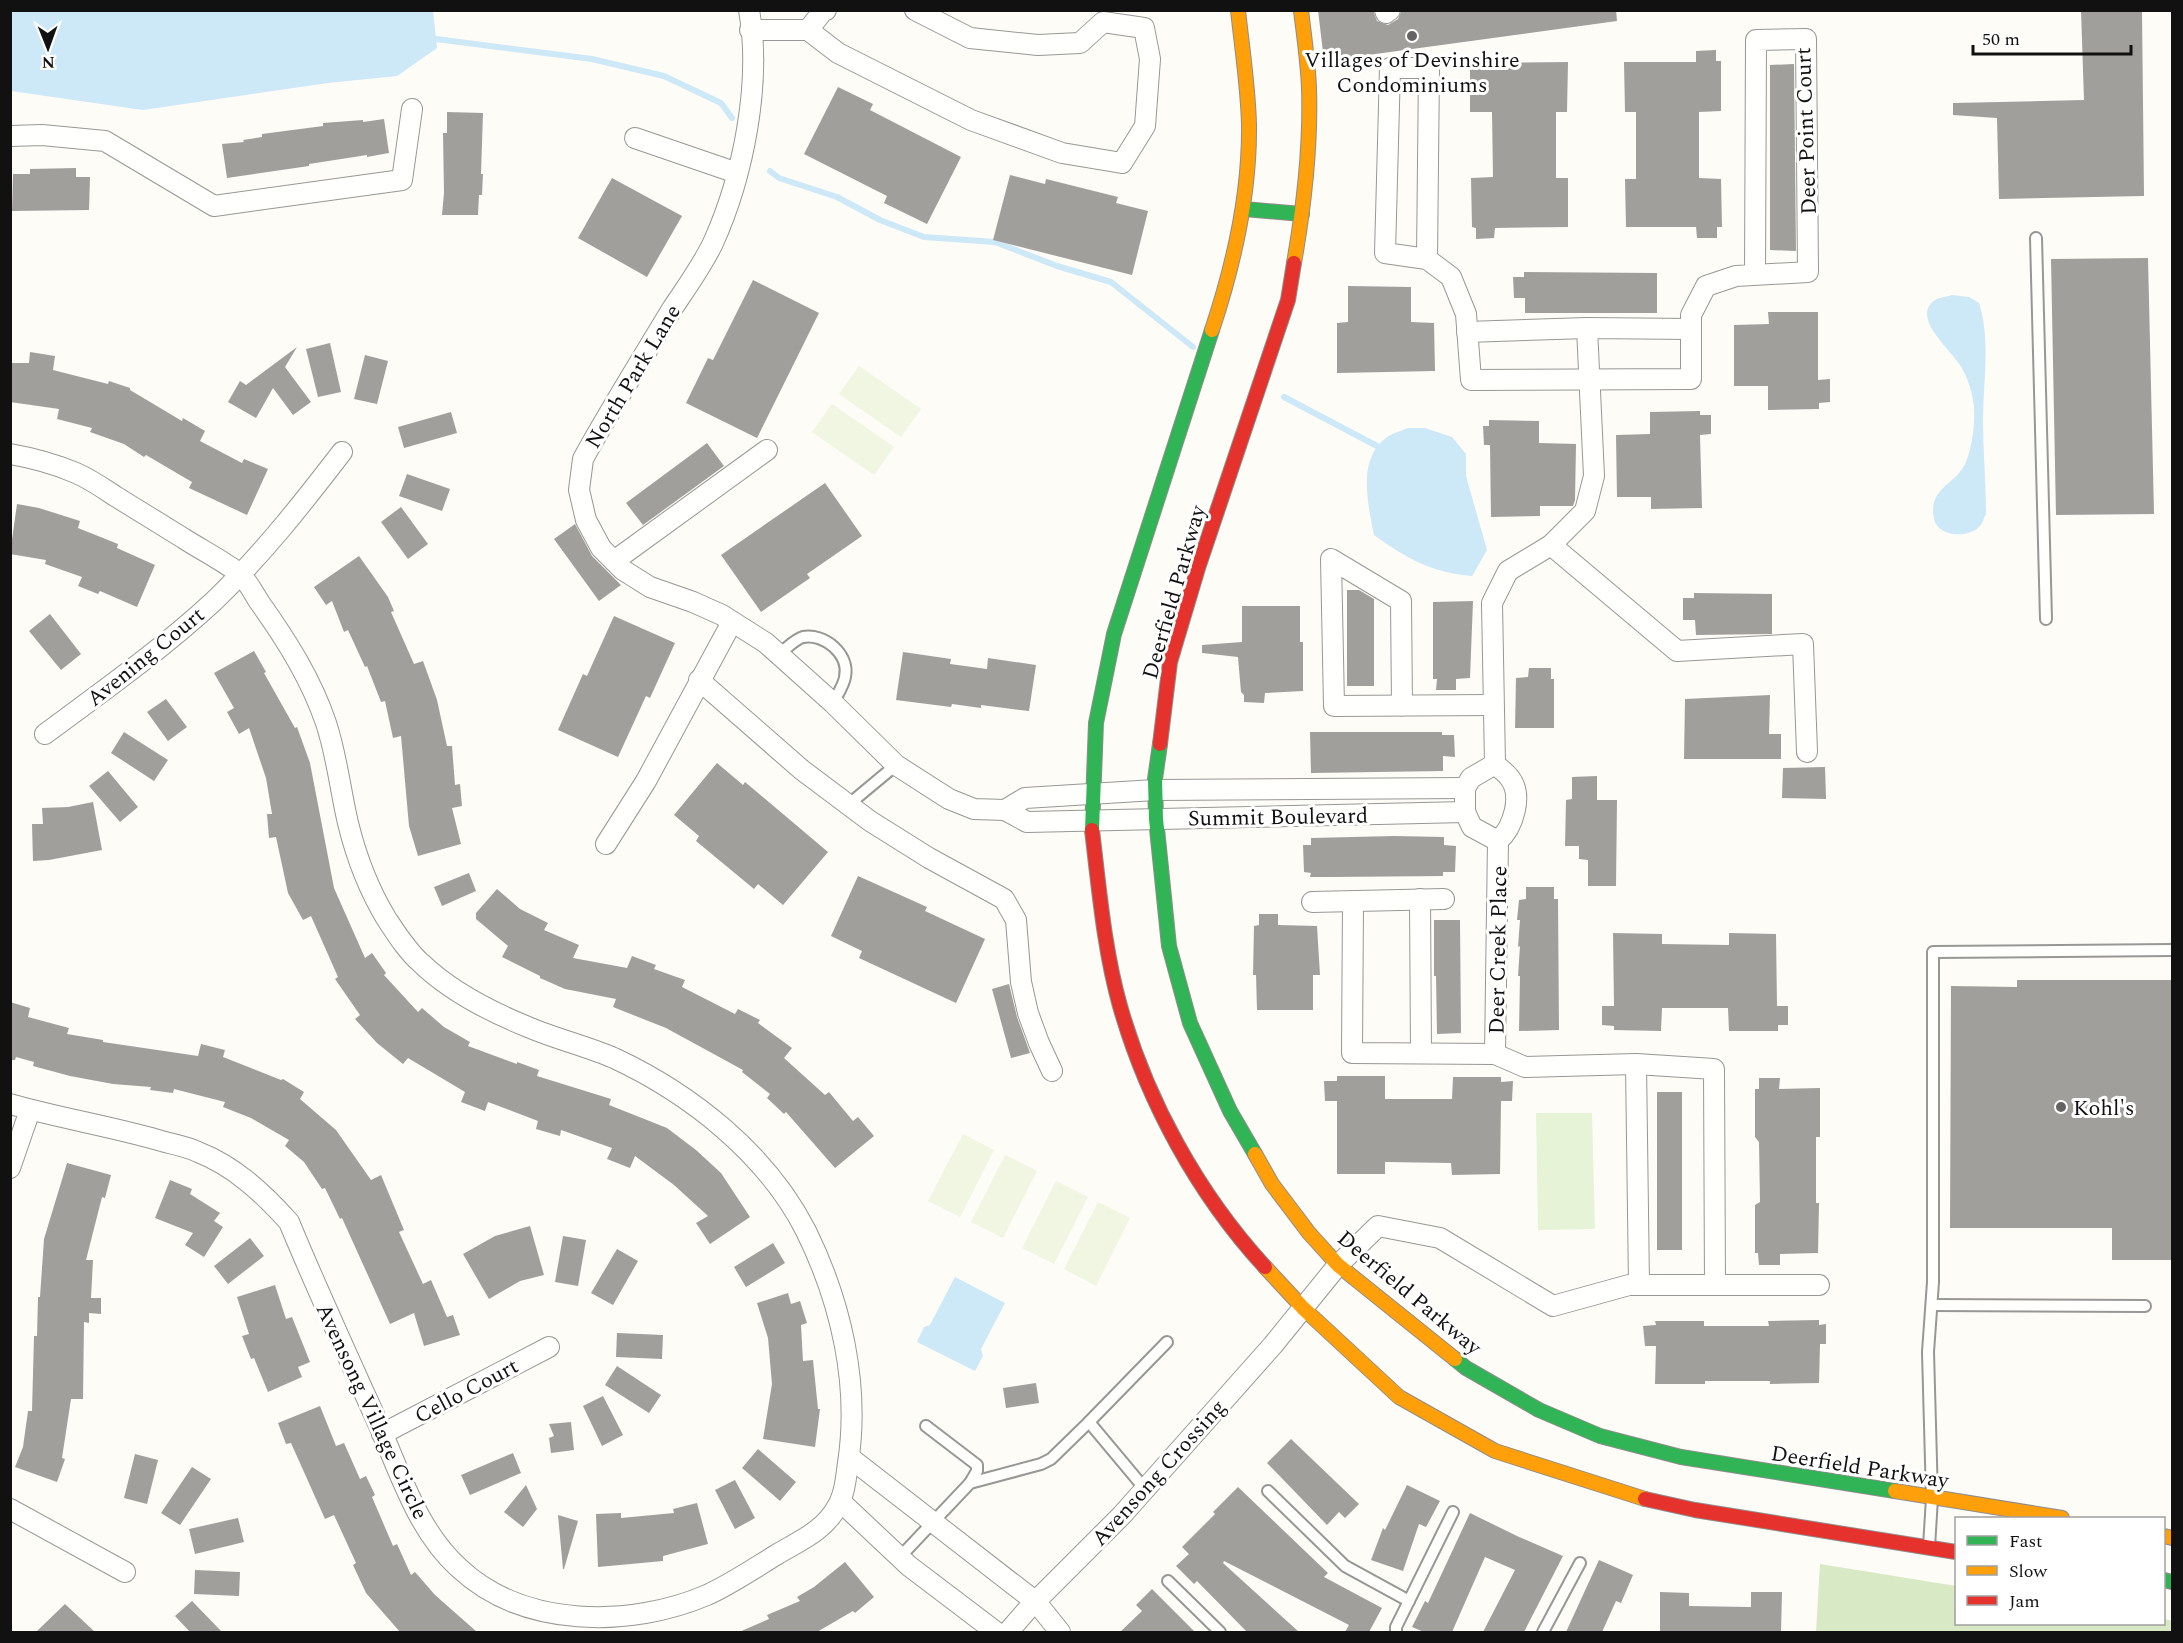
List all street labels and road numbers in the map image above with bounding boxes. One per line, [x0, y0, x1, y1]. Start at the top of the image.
street label: Deer Point Court [1787, 46, 1826, 215]
street label: North Park Lane [577, 298, 689, 455]
street label: Deerfield Parkway [1134, 500, 1215, 683]
street label: Avening Court [80, 599, 212, 715]
street label: Summit Boulevard [1188, 799, 1368, 836]
street label: Deer Creek Place [1481, 865, 1516, 1035]
street label: Deerfield Parkway [1330, 1223, 1490, 1364]
street label: Avensong Village Circle [307, 1298, 436, 1525]
street label: Cello Court [409, 1350, 525, 1433]
street label: Avensong Crossing [1084, 1392, 1234, 1554]
street label: Deerfield Parkway [1768, 1437, 1953, 1498]

